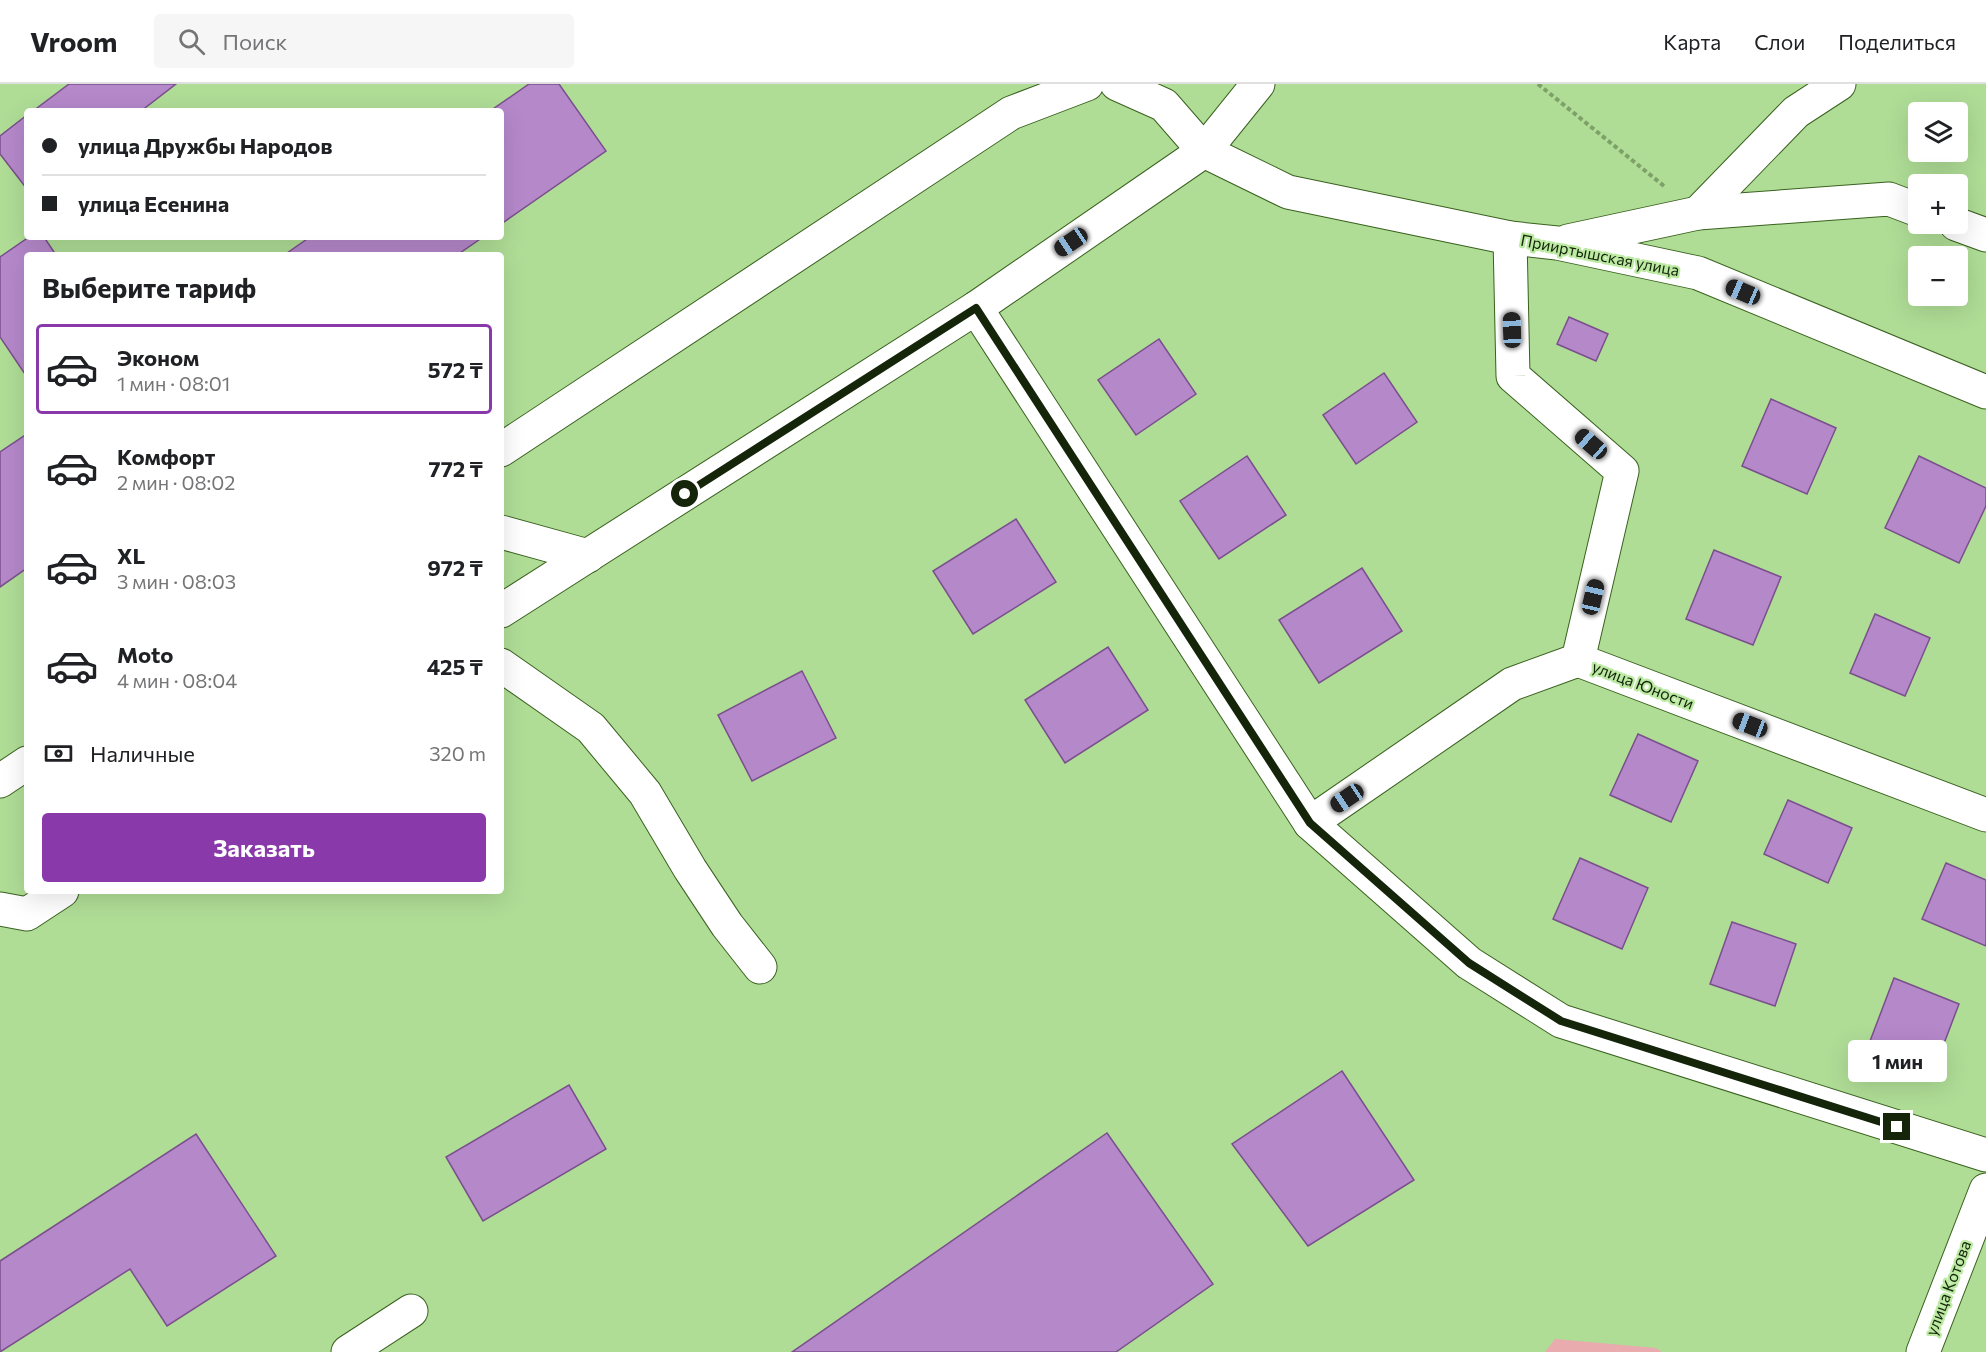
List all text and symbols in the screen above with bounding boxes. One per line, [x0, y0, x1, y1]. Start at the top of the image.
search box [154, 14, 574, 68]
text: Vroom [30, 24, 118, 58]
icon: search [175, 25, 208, 58]
text: Поиск [223, 28, 287, 55]
text: Карта [1663, 29, 1721, 54]
text: Слои [1754, 29, 1805, 54]
text: Поделиться [1838, 29, 1956, 54]
map controls [1908, 102, 1968, 306]
button: layers [1908, 102, 1968, 162]
text: улица Дружбы Народов [78, 132, 333, 159]
button: + [1908, 174, 1968, 234]
text: улица Есенина [78, 190, 229, 217]
car [1051, 224, 1091, 260]
street label: Прииртышская улица [1519, 230, 1681, 279]
button: − [1908, 246, 1968, 306]
text: Выберите тариф [42, 271, 256, 304]
car [1723, 277, 1763, 307]
car [1502, 312, 1522, 348]
icon: car [45, 342, 99, 396]
text: Эконом [117, 344, 199, 371]
text: 572 ₸ [428, 356, 483, 383]
text: 1 мин · 08:01 [117, 371, 230, 395]
car [1572, 425, 1610, 463]
icon: car [45, 441, 99, 495]
text: Комфорт [117, 443, 215, 470]
text: 772 ₸ [429, 455, 483, 482]
text: 2 мин · 08:02 [117, 470, 235, 494]
route start [671, 480, 698, 507]
icon: car [45, 540, 99, 594]
text: XL [117, 542, 145, 569]
text: 972 ₸ [427, 554, 483, 581]
text: 3 мин · 08:03 [117, 569, 236, 593]
car [1580, 577, 1606, 617]
icon: car [45, 639, 99, 693]
text: Moto [117, 641, 173, 668]
text: 425 ₸ [427, 653, 483, 680]
street label: улица Юности [1590, 656, 1697, 713]
text: 4 мин · 08:04 [117, 668, 237, 692]
car [1730, 710, 1770, 740]
icon: cash [42, 737, 75, 770]
text: Наличные [90, 740, 195, 767]
text: 320 m [429, 741, 486, 765]
car [1327, 780, 1367, 816]
button: Заказать [42, 813, 486, 882]
callout: 1 мин [1848, 1040, 1946, 1082]
text: 1 мин [1872, 1049, 1923, 1073]
route end [1883, 1113, 1910, 1140]
street label: улица Котова [1921, 1238, 1974, 1338]

